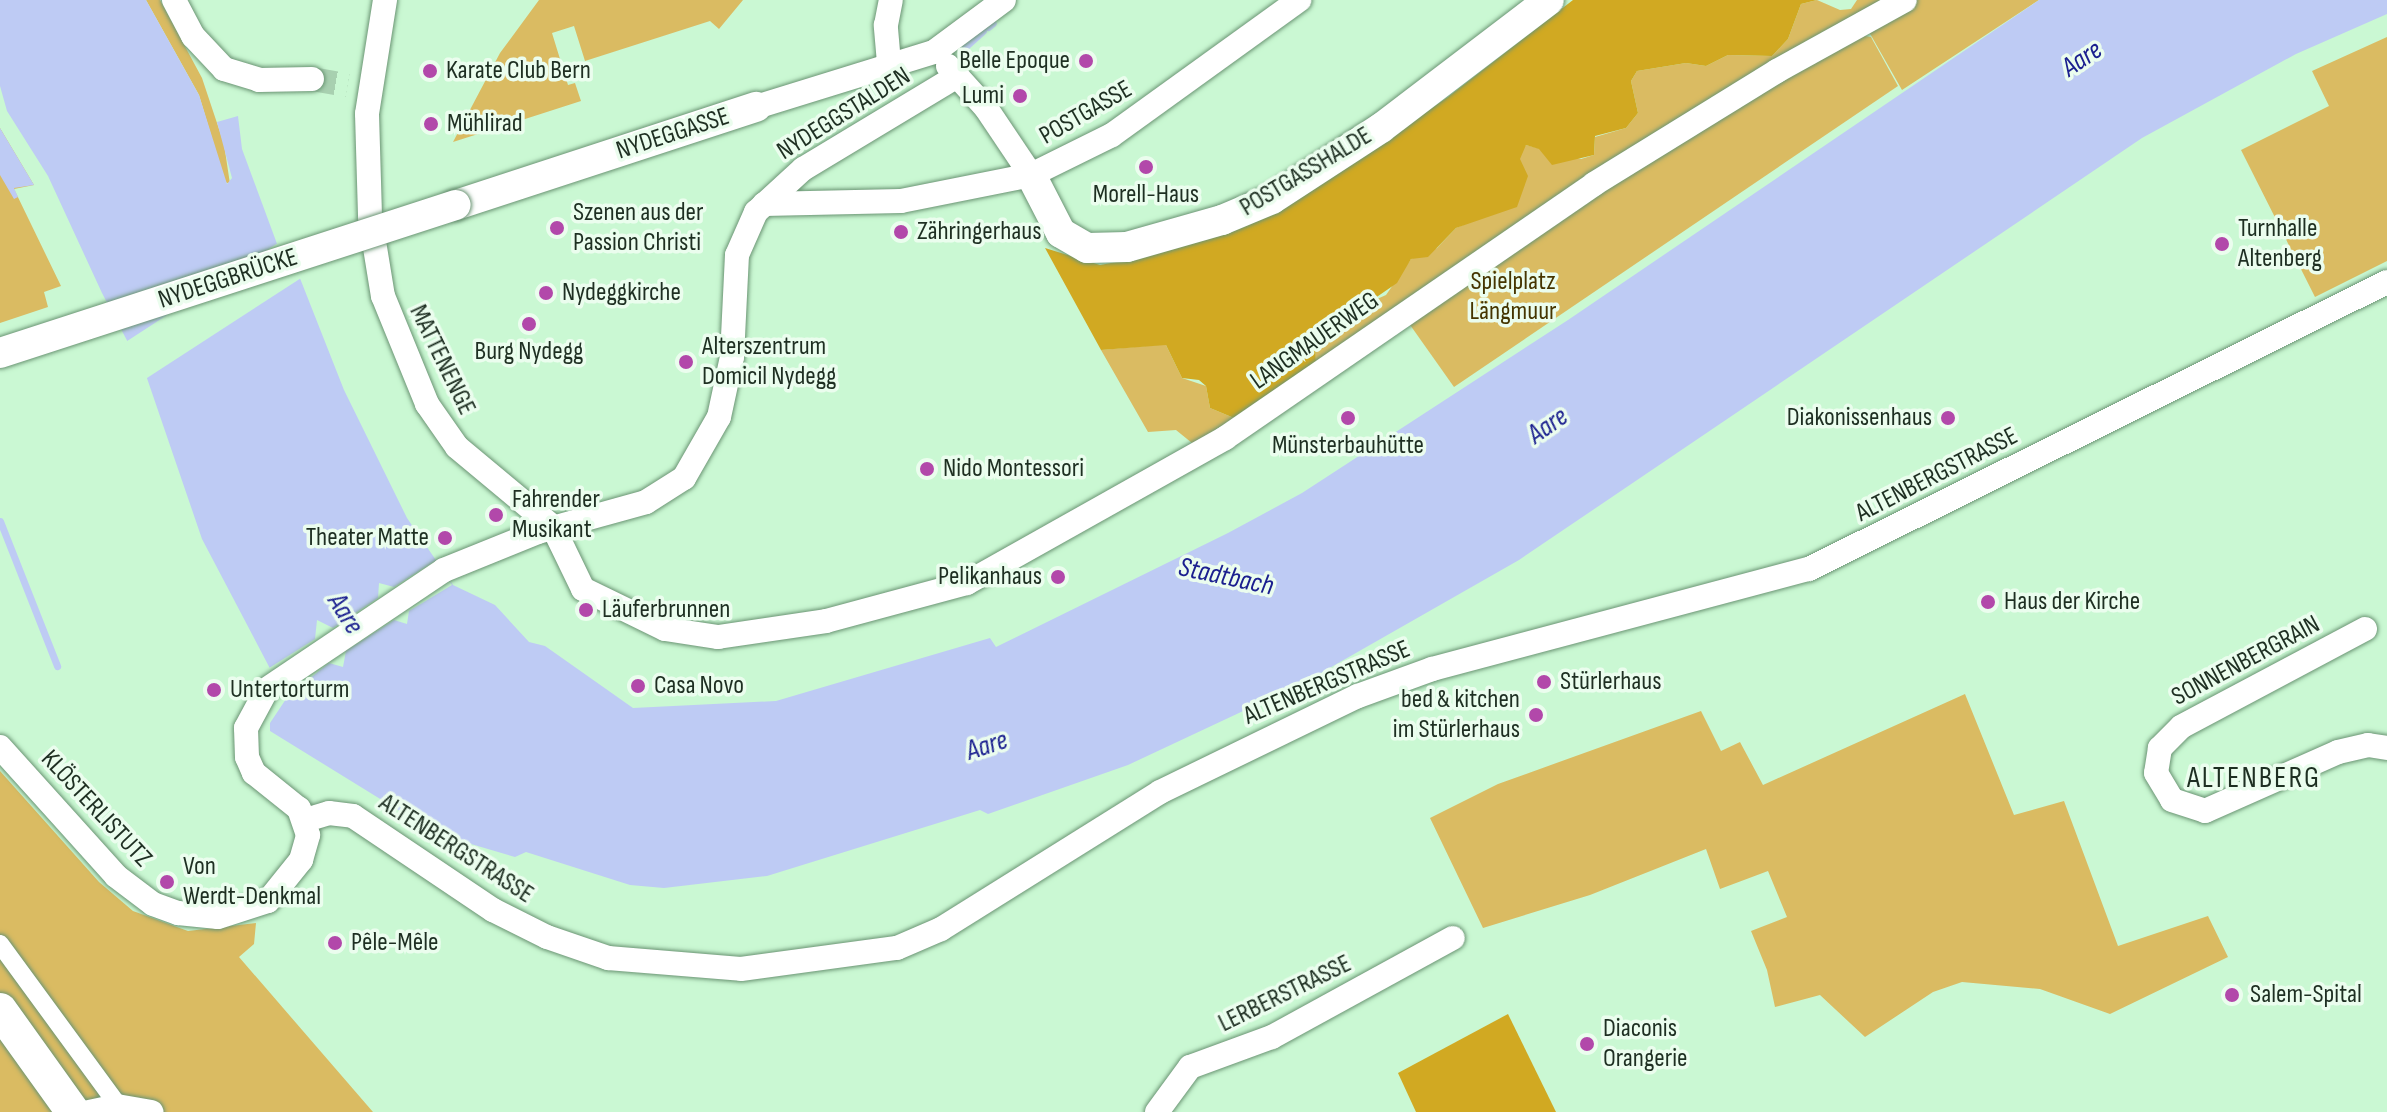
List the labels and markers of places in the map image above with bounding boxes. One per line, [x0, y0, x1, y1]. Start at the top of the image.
place label: Belle Epoque [959, 45, 1070, 77]
marker: Belle Epoque [1077, 52, 1095, 70]
place label: Karate Club Bern [446, 55, 591, 87]
marker: Karate Club Bern [421, 62, 439, 80]
place label: Lumi [962, 80, 1004, 112]
marker: Lumi [1011, 87, 1029, 105]
place label: Mühlirad [447, 108, 523, 140]
marker: Mühlirad [422, 115, 440, 133]
marker: Morell-Haus [1137, 158, 1155, 176]
place label: Morell-Haus [1093, 179, 1199, 211]
place label: Szenen aus der Passion Christi [573, 197, 703, 258]
place label: Turnhalle Altenberg [2238, 213, 2322, 274]
place label: Zähringerhaus [917, 216, 1042, 248]
marker: Szenen aus der Passion Christi [548, 219, 566, 237]
marker: Zähringerhaus [892, 223, 910, 241]
marker: Turnhalle Altenberg [2213, 235, 2231, 253]
place label: Nydeggkirche [562, 277, 681, 309]
marker: Nydeggkirche [537, 284, 555, 302]
marker: Burg Nydegg [520, 315, 538, 333]
place label: Alterszentrum Domicil Nydegg [702, 331, 836, 392]
place label: Burg Nydegg [475, 336, 583, 368]
marker: Alterszentrum Domicil Nydegg [677, 353, 695, 371]
place label: Diakonissenhaus [1787, 402, 1932, 434]
marker: Münsterbauhütte [1339, 409, 1357, 427]
marker: Diakonissenhaus [1939, 409, 1957, 427]
place label: Münsterbauhütte [1272, 430, 1424, 462]
place label: Nido Montessori [943, 453, 1084, 485]
marker: Nido Montessori [918, 460, 936, 478]
place label: Fahrender Musikant [512, 484, 600, 546]
marker: Fahrender Musikant [487, 506, 505, 524]
place label: Theater Matte [306, 522, 429, 554]
marker: Theater Matte [436, 529, 454, 547]
place label: Pelikanhaus [938, 561, 1042, 593]
marker: Pelikanhaus [1049, 568, 1067, 586]
place label: Haus der Kirche [2004, 586, 2140, 618]
marker: Haus der Kirche [1979, 593, 1997, 611]
place label: Läuferbrunnen [602, 594, 730, 626]
marker: Läuferbrunnen [577, 601, 595, 619]
place label: Stürlerhaus [1560, 666, 1661, 698]
place label: Casa Novo [654, 670, 744, 702]
marker: Stürlerhaus [1535, 673, 1553, 691]
place label: Untertorturm [230, 674, 349, 706]
marker: Casa Novo [629, 677, 647, 695]
marker: Untertorturm [205, 681, 223, 699]
place label: bed & kitchen im Stürlerhaus [1393, 684, 1520, 746]
marker: bed & kitchen im Stürlerhaus [1527, 706, 1545, 724]
place label: Von Werdt-Denkmal [183, 851, 321, 912]
marker: Von Werdt-Denkmal [158, 873, 176, 891]
place label: Pêle-Mêle [351, 927, 438, 959]
marker: Pêle-Mêle [326, 934, 344, 952]
place label: Salem-Spital [2250, 979, 2362, 1011]
marker: Salem-Spital [2221, 984, 2243, 1006]
place label: Diaconis Orangerie [1603, 1013, 1687, 1074]
marker: Diaconis Orangerie [1578, 1035, 1596, 1053]

